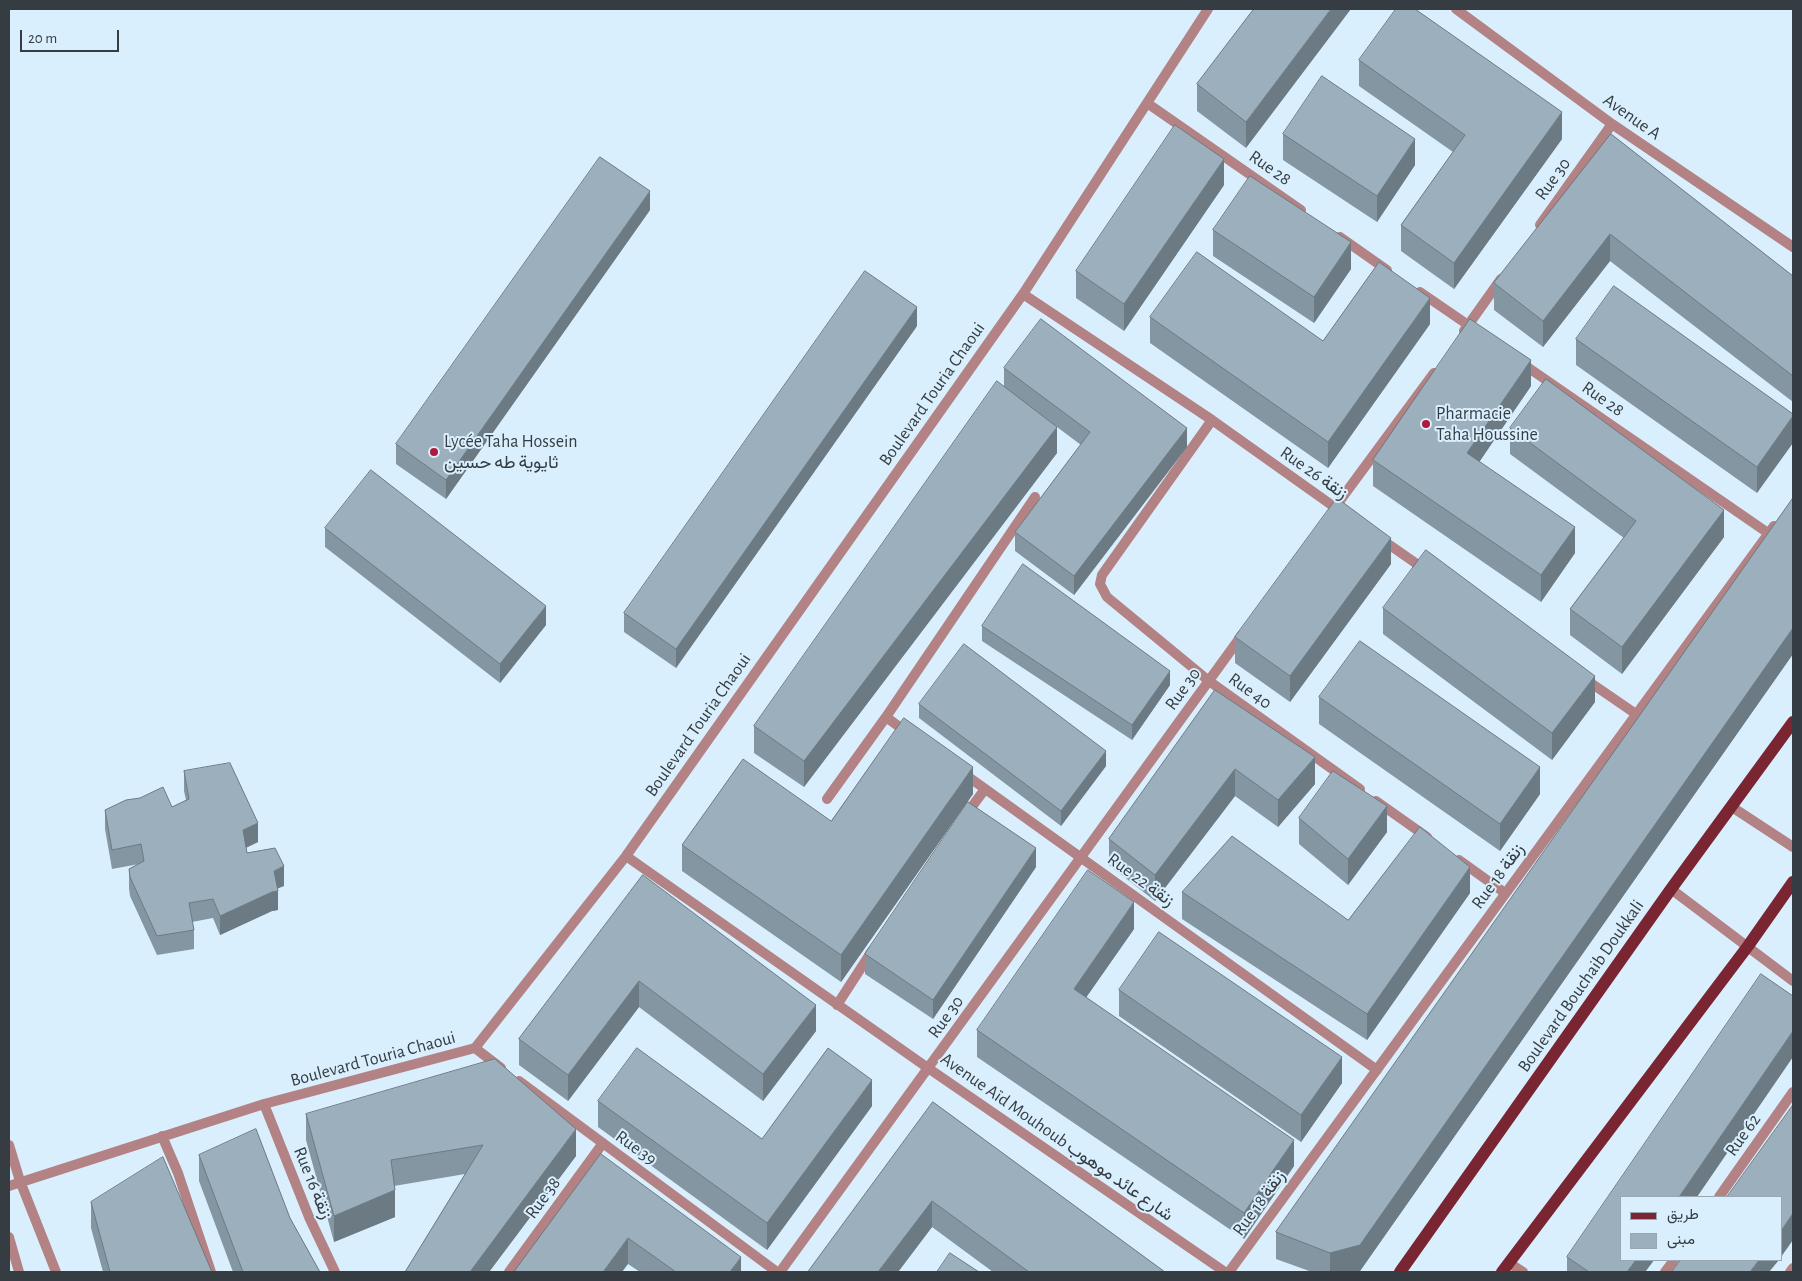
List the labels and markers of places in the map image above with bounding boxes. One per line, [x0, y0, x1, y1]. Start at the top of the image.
place label: Pharmacie Taha Houssine [1436, 403, 1538, 446]
marker: Pharmacie Taha Houssine [1420, 418, 1432, 430]
place label: Lycée Taha Hossein ثايوية طه حسين [444, 431, 578, 474]
marker: Lycée Taha Hossein ثايوية طه حسين [428, 446, 440, 458]

